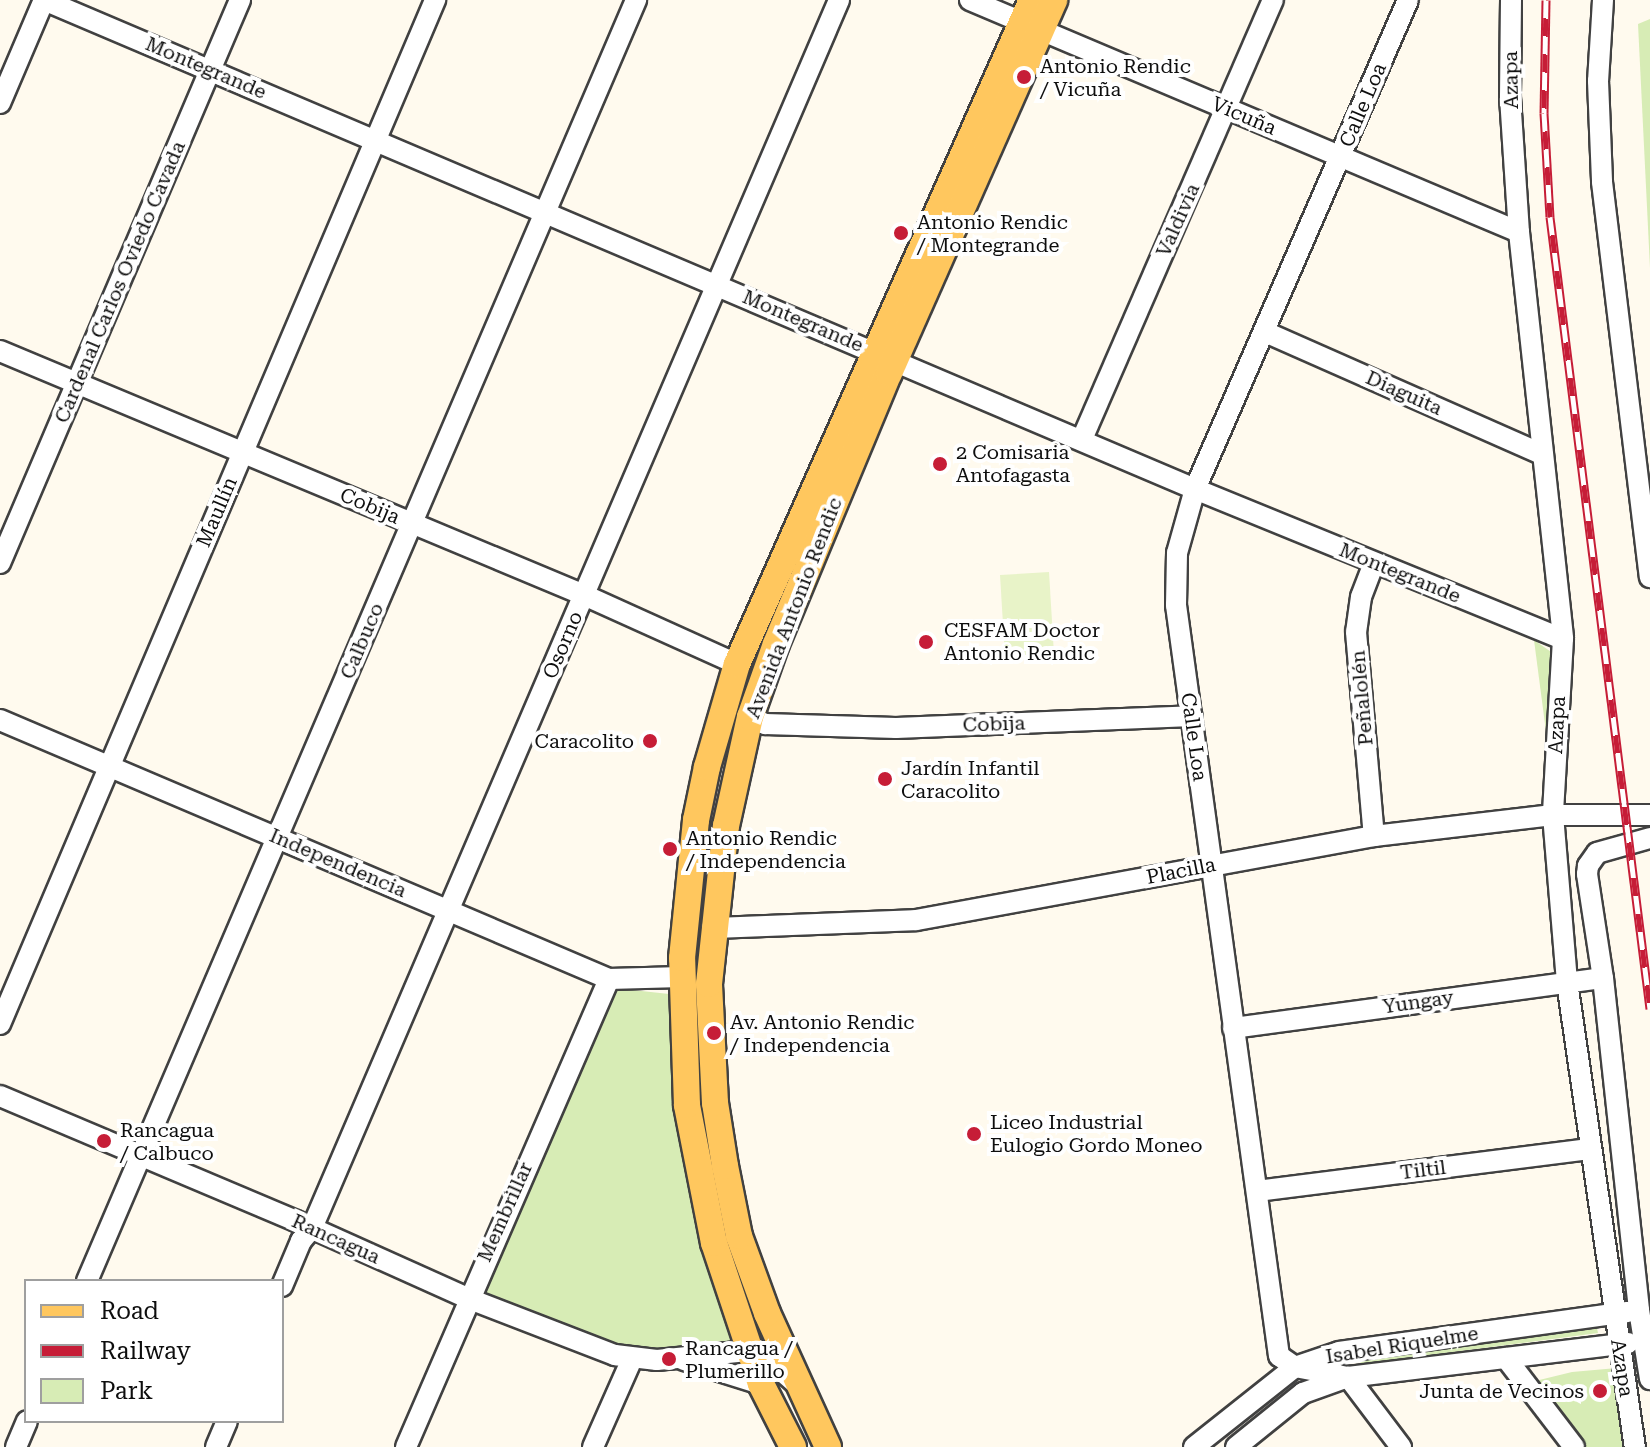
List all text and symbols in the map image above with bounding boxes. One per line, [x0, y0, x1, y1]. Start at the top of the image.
street label: Montegrande [142, 32, 270, 104]
street label: Azapa [1498, 51, 1524, 109]
place label: Antonio Rendic / Vicuña [1040, 54, 1191, 101]
street label: Calle Loa [1335, 59, 1391, 151]
marker: Antonio Rendic / Vicuña [1015, 68, 1033, 86]
street label: Vicuña [1208, 92, 1280, 140]
street label: Cardenal Carlos Oviedo Cavada [50, 138, 190, 426]
street label: Valdivia [1151, 180, 1205, 260]
place label: Antonio Rendic / Montegrande [917, 210, 1068, 257]
marker: Antonio Rendic / Montegrande [892, 224, 910, 242]
street label: Montegrande [739, 285, 867, 357]
street label: Diaguita [1362, 366, 1446, 420]
place label: 2 Comisaria Antofagasta [956, 440, 1070, 487]
marker: 2 Comisaria Antofagasta [931, 455, 949, 473]
street label: Maullín [192, 473, 242, 551]
street label: Cobija [336, 483, 404, 529]
street label: Avenida Antonio Rendic [741, 494, 847, 722]
street label: Montegrande [1336, 538, 1464, 608]
street label: Calbuco [335, 599, 389, 683]
street label: Osorno [538, 608, 588, 682]
place label: CESFAM Doctor Antonio Rendic [944, 618, 1100, 665]
marker: CESFAM Doctor Antonio Rendic [915, 631, 937, 653]
street label: Peñalolén [1346, 649, 1378, 747]
street label: Calle Loa [1176, 691, 1212, 783]
street label: Azapa [1543, 695, 1571, 755]
street label: Cobija [962, 711, 1026, 737]
place label: Caracolito [535, 729, 634, 753]
marker: Caracolito [641, 732, 659, 750]
place label: Jardín Infantil Caracolito [901, 756, 1039, 803]
marker: Jardín Infantil Caracolito [876, 770, 894, 788]
street label: Independencia [266, 823, 410, 903]
place label: Antonio Rendic / Independencia [686, 826, 846, 873]
marker: Antonio Rendic / Independencia [661, 840, 679, 858]
street label: Placilla [1144, 853, 1218, 889]
street label: Yungay [1381, 985, 1455, 1019]
place label: Av. Antonio Rendic / Independencia [730, 1010, 914, 1057]
marker: Av. Antonio Rendic / Independencia [705, 1024, 723, 1042]
place label: Liceo Industrial Eulogio Gordo Moneo [990, 1110, 1202, 1157]
place label: Rancagua / Calbuco [120, 1118, 214, 1165]
marker: Liceo Industrial Eulogio Gordo Moneo [965, 1125, 983, 1143]
marker: Rancagua / Calbuco [95, 1132, 113, 1150]
street label: Tiltil [1399, 1155, 1447, 1185]
street label: Membrillar [472, 1158, 538, 1266]
street label: Rancagua [288, 1209, 384, 1269]
legend [24, 1279, 284, 1423]
text: Road [100, 1297, 159, 1325]
street label: Isabel Riquelme [1324, 1321, 1480, 1369]
place label: Rancagua / Plumerillo [685, 1336, 793, 1383]
text: Railway [100, 1337, 191, 1365]
street label: Azapa [1606, 1337, 1638, 1399]
marker: Rancagua / Plumerillo [660, 1350, 678, 1368]
text: Park [100, 1377, 153, 1405]
place label: Junta de Vecinos [1419, 1379, 1584, 1403]
marker: Junta de Vecinos [1591, 1382, 1609, 1400]

